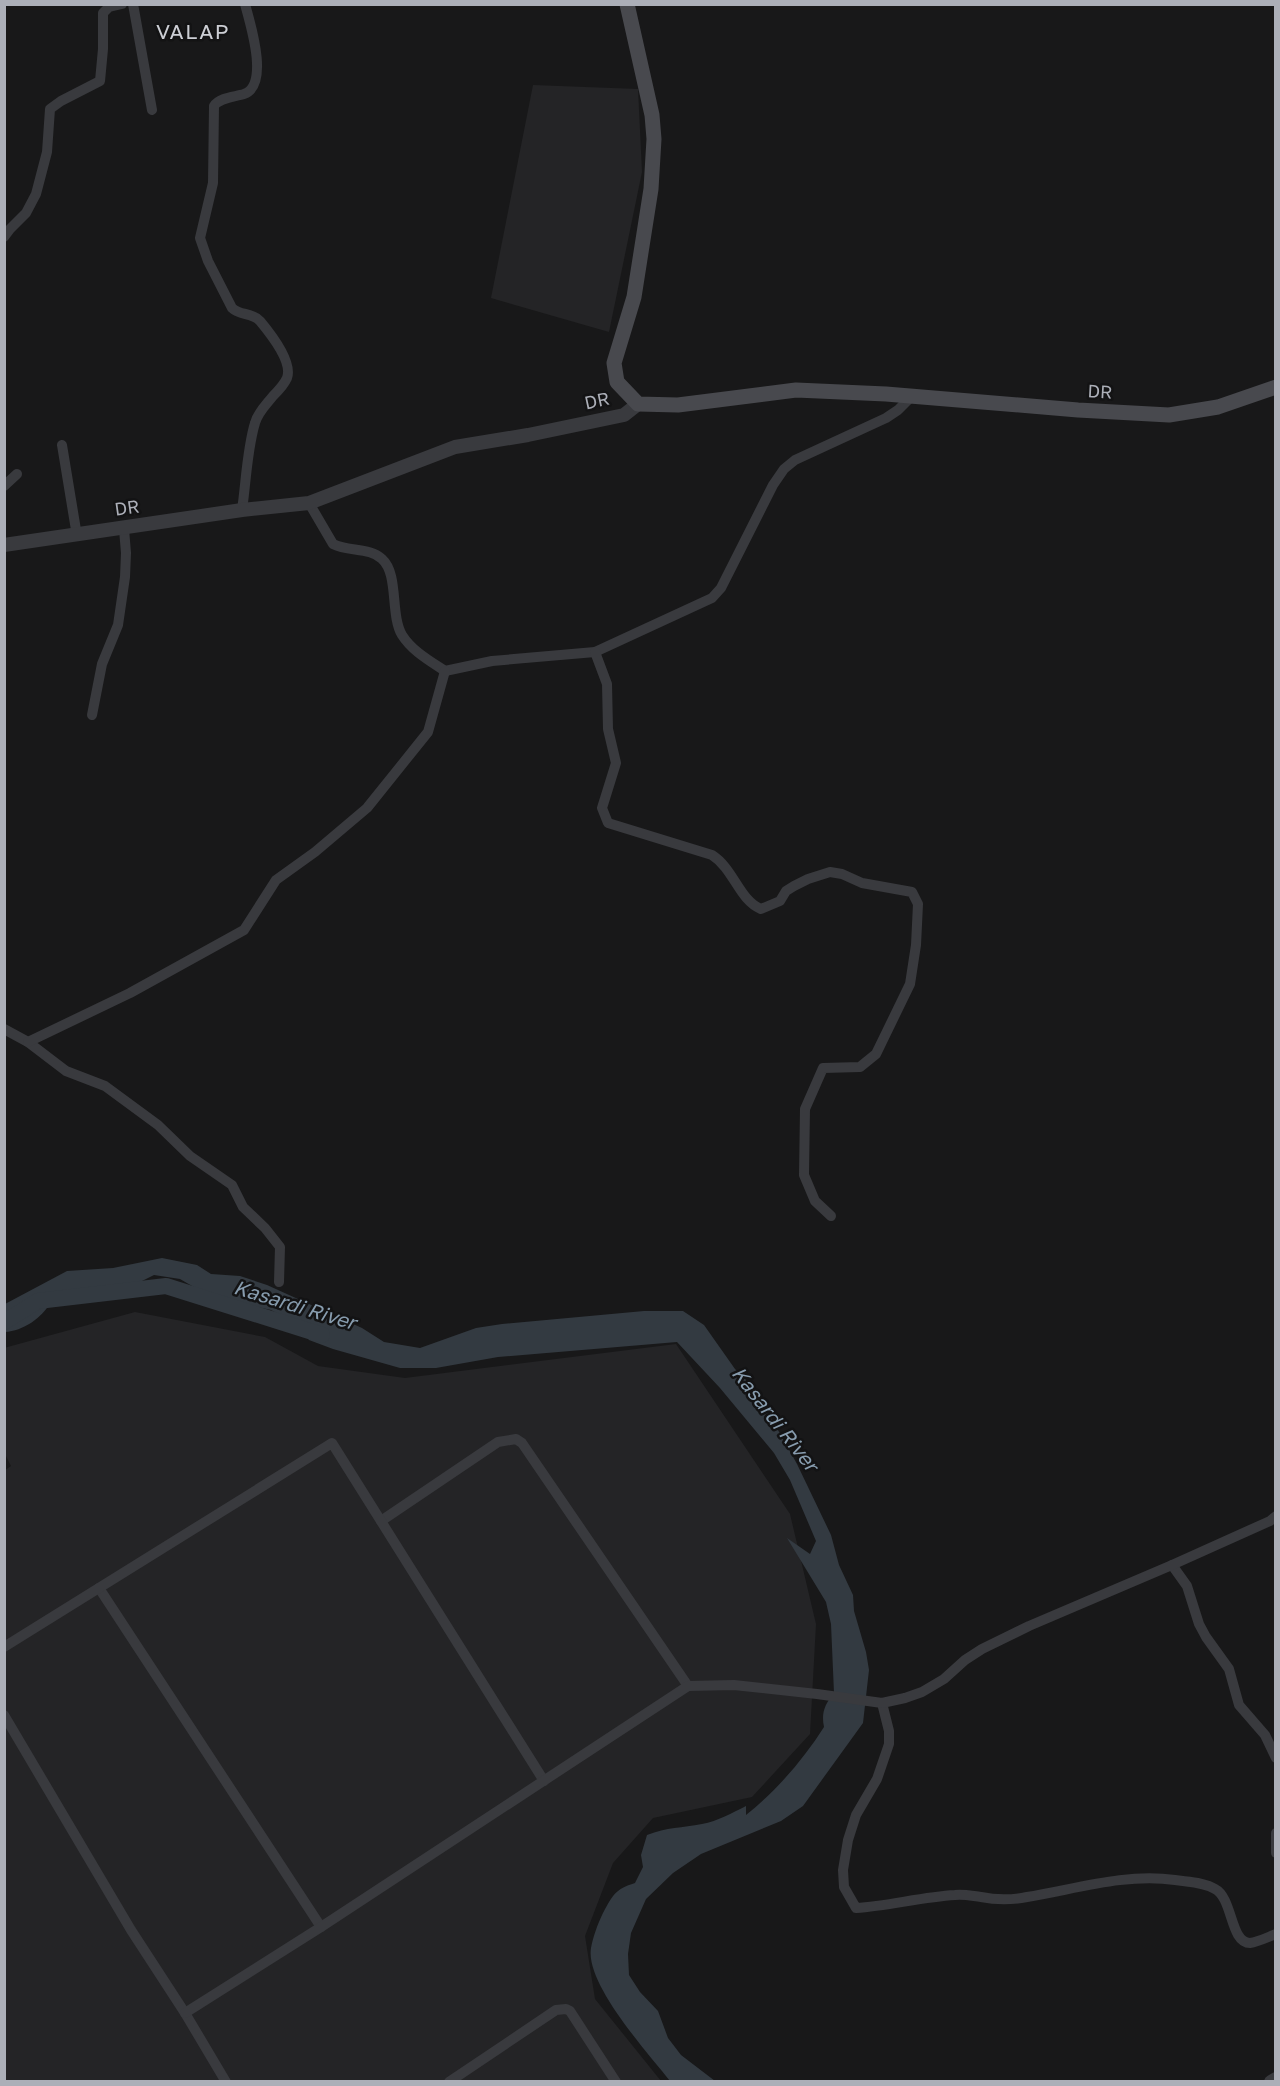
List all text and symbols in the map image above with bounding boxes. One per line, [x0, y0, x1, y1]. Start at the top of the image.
district label: VALAP [156, 18, 230, 44]
street label: DR [1087, 379, 1113, 403]
street label: DR [582, 387, 611, 413]
street label: DR [113, 494, 141, 520]
water label: Kasardi River [231, 1274, 362, 1335]
water label: Kasardi River [727, 1361, 826, 1478]

